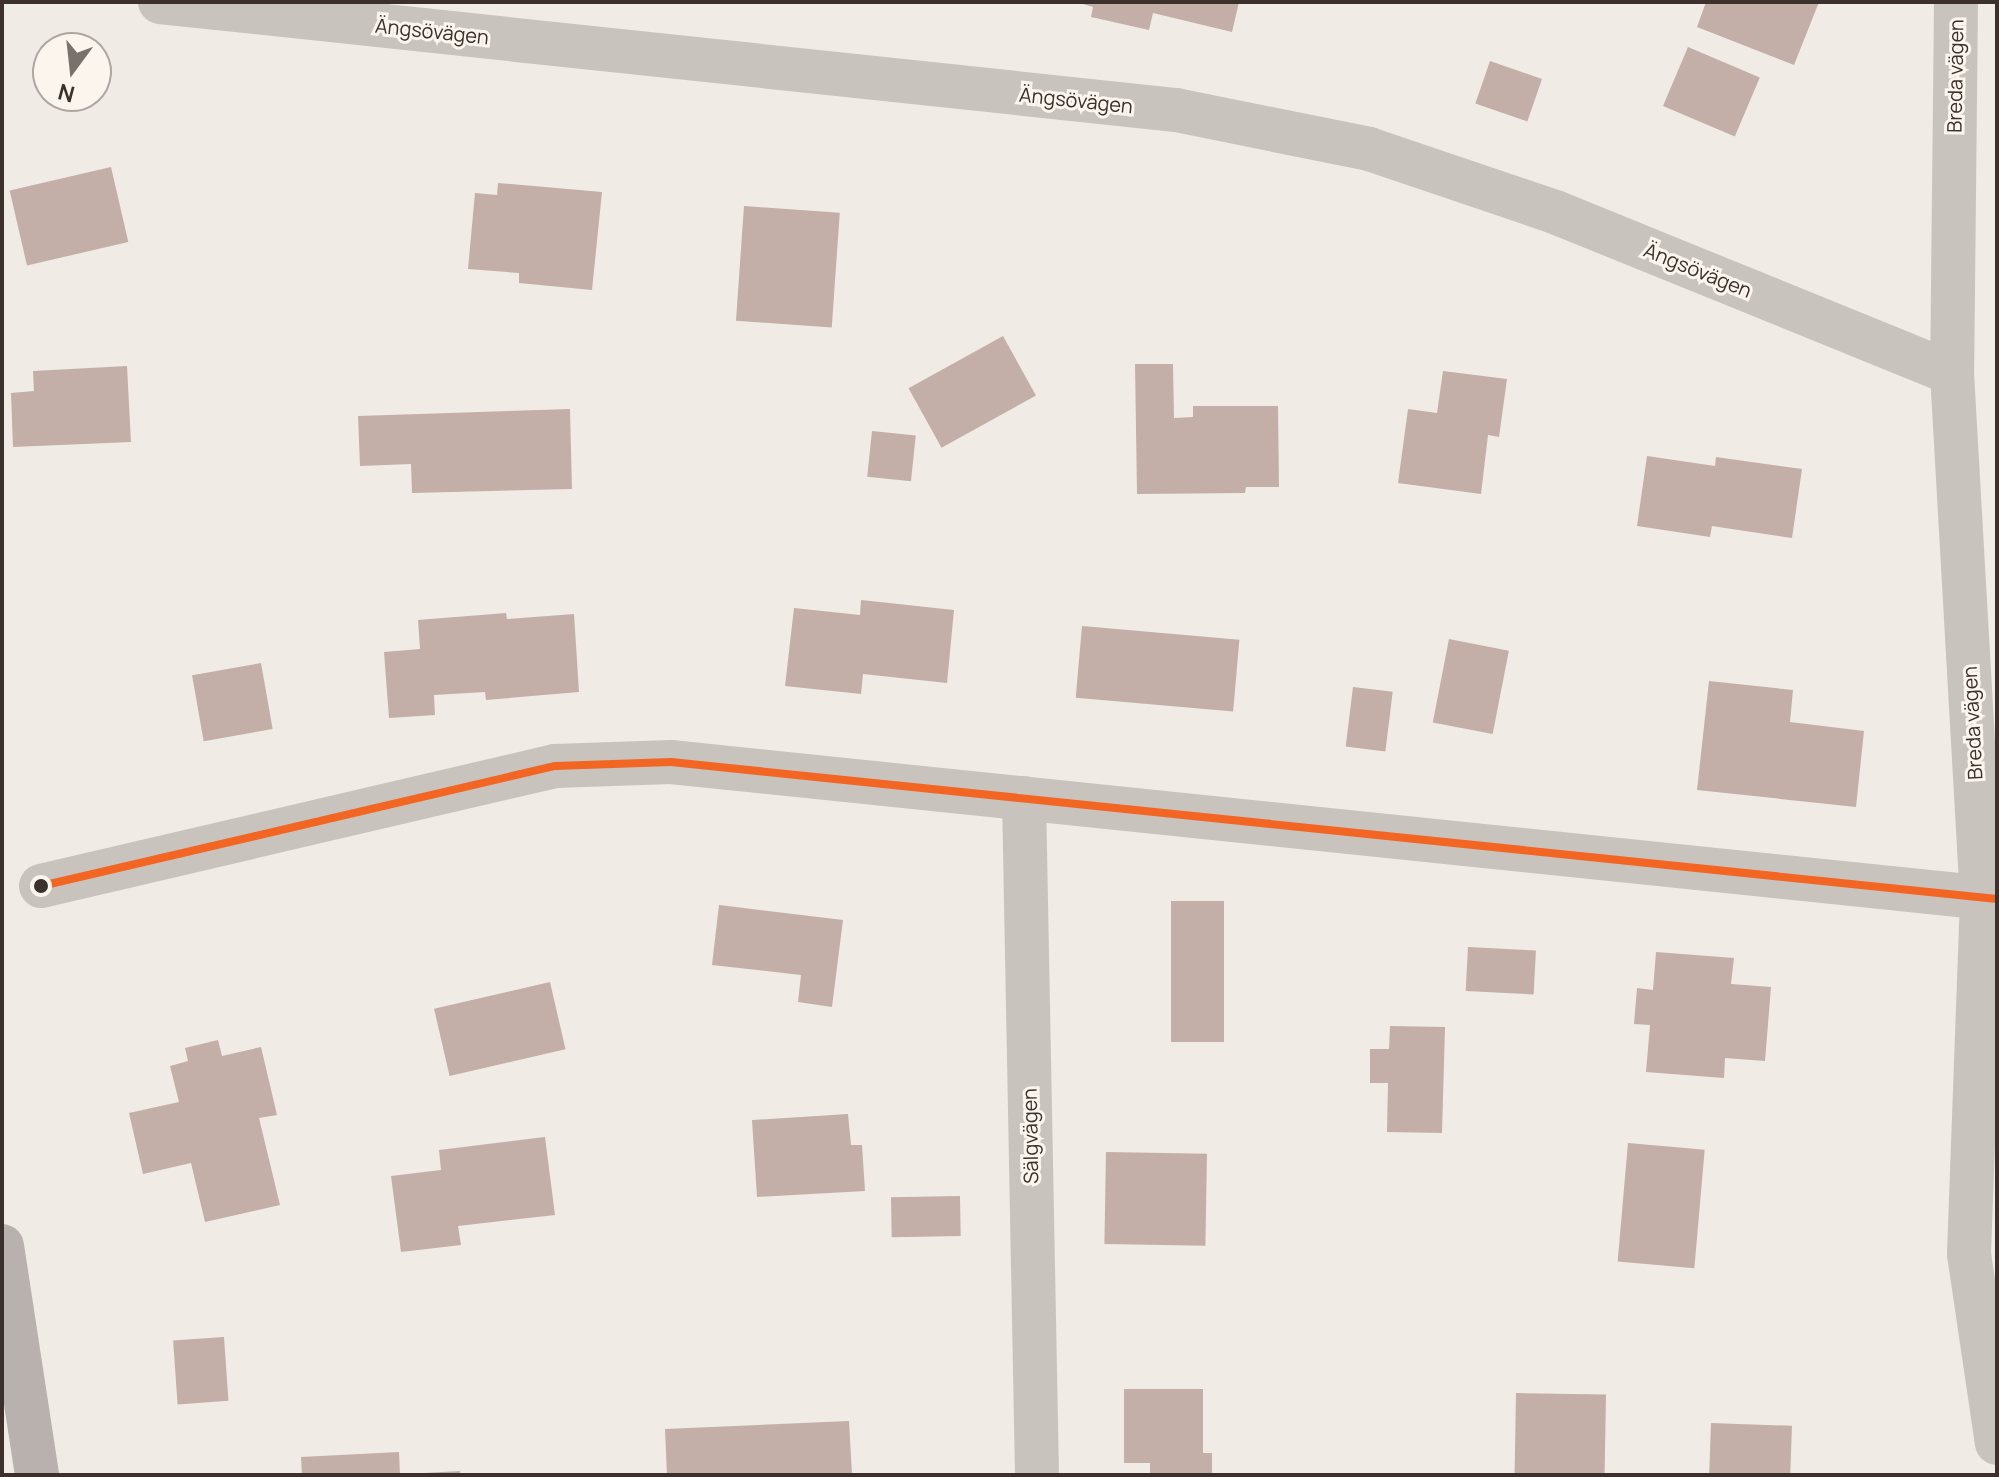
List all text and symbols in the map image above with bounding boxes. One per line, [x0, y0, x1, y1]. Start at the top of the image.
street label: Ängsövägen [374, 13, 490, 49]
street label: Breda vägen [1942, 19, 1968, 133]
north arrow [32, 32, 112, 112]
text: N [55, 77, 78, 110]
street label: Ängsövägen [1018, 82, 1134, 118]
street label: Ängsövägen [1641, 238, 1755, 302]
street label: Breda vägen [1957, 666, 1987, 780]
unlabelled marker [33, 878, 49, 894]
street label: Sälgvägen [1017, 1088, 1043, 1184]

